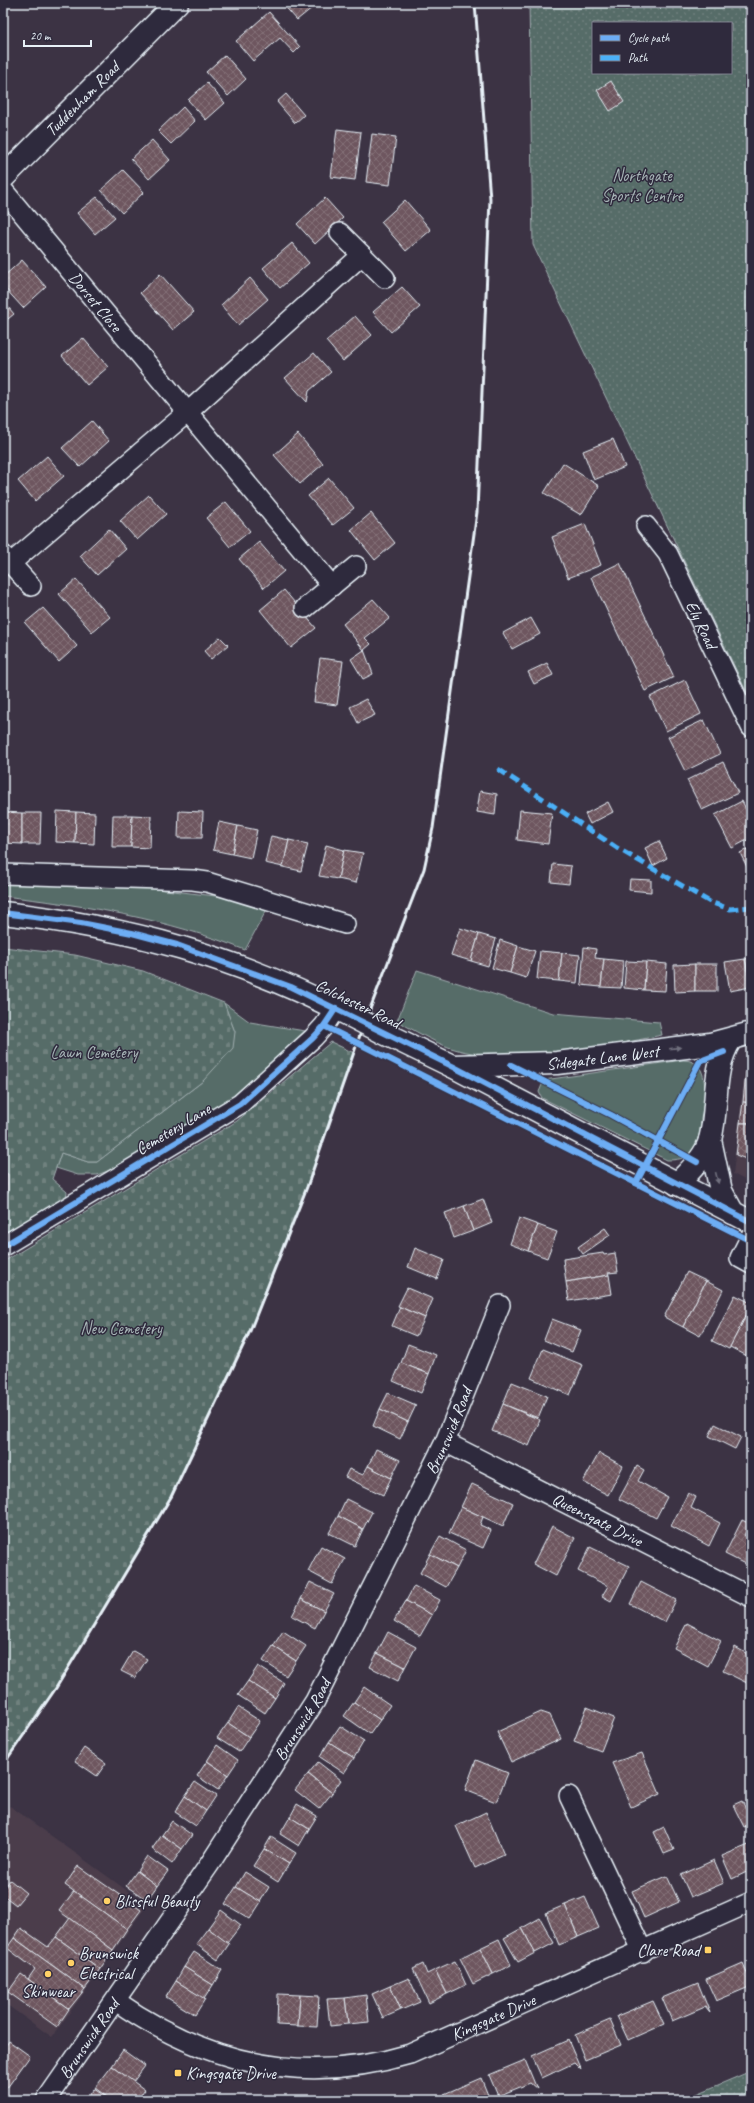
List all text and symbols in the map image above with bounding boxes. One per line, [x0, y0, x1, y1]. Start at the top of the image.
scale bar [24, 22, 91, 48]
legend [592, 22, 732, 74]
text: 20 m [30, 28, 52, 44]
text: Cycle path [628, 30, 670, 46]
text: Path [628, 50, 648, 66]
street label: Tuddenham Road [40, 55, 125, 140]
park label: Northgate Sports Centre [602, 165, 684, 206]
street label: Dorset Close [65, 267, 128, 337]
street label: Ely Road [682, 597, 723, 654]
street label: Colchester Road [312, 974, 406, 1035]
street label: Sidegate Lane West [546, 1040, 662, 1074]
park label: Lawn Cemetery [51, 1042, 139, 1063]
one-way arrow [669, 1045, 682, 1051]
street label: Cemetery Lane [132, 1098, 216, 1160]
one-way arrow [714, 1172, 720, 1184]
park label: New Cemetery [80, 1318, 163, 1339]
street label: Brunswick Road [420, 1382, 477, 1477]
street label: Queensgate Drive [549, 1488, 648, 1552]
street label: Brunswick Road [269, 1673, 336, 1764]
place label: Blissful Beauty [115, 1891, 201, 1912]
marker: Blissful Beauty [102, 1896, 112, 1906]
place label: Clare Road [637, 1940, 702, 1961]
place label: Brunswick Electrical [79, 1943, 140, 1984]
marker: Clare Road [703, 1945, 713, 1955]
marker: Brunswick Electrical [66, 1958, 76, 1968]
marker: Skinwear [43, 1969, 53, 1979]
place label: Skinwear [21, 1981, 76, 2002]
street label: Kingsgate Drive [448, 1988, 540, 2045]
street label: Brunswick Road [54, 1993, 125, 2082]
place label: Kingsgate Drive [186, 2063, 277, 2084]
marker: Kingsgate Drive [173, 2068, 183, 2078]

